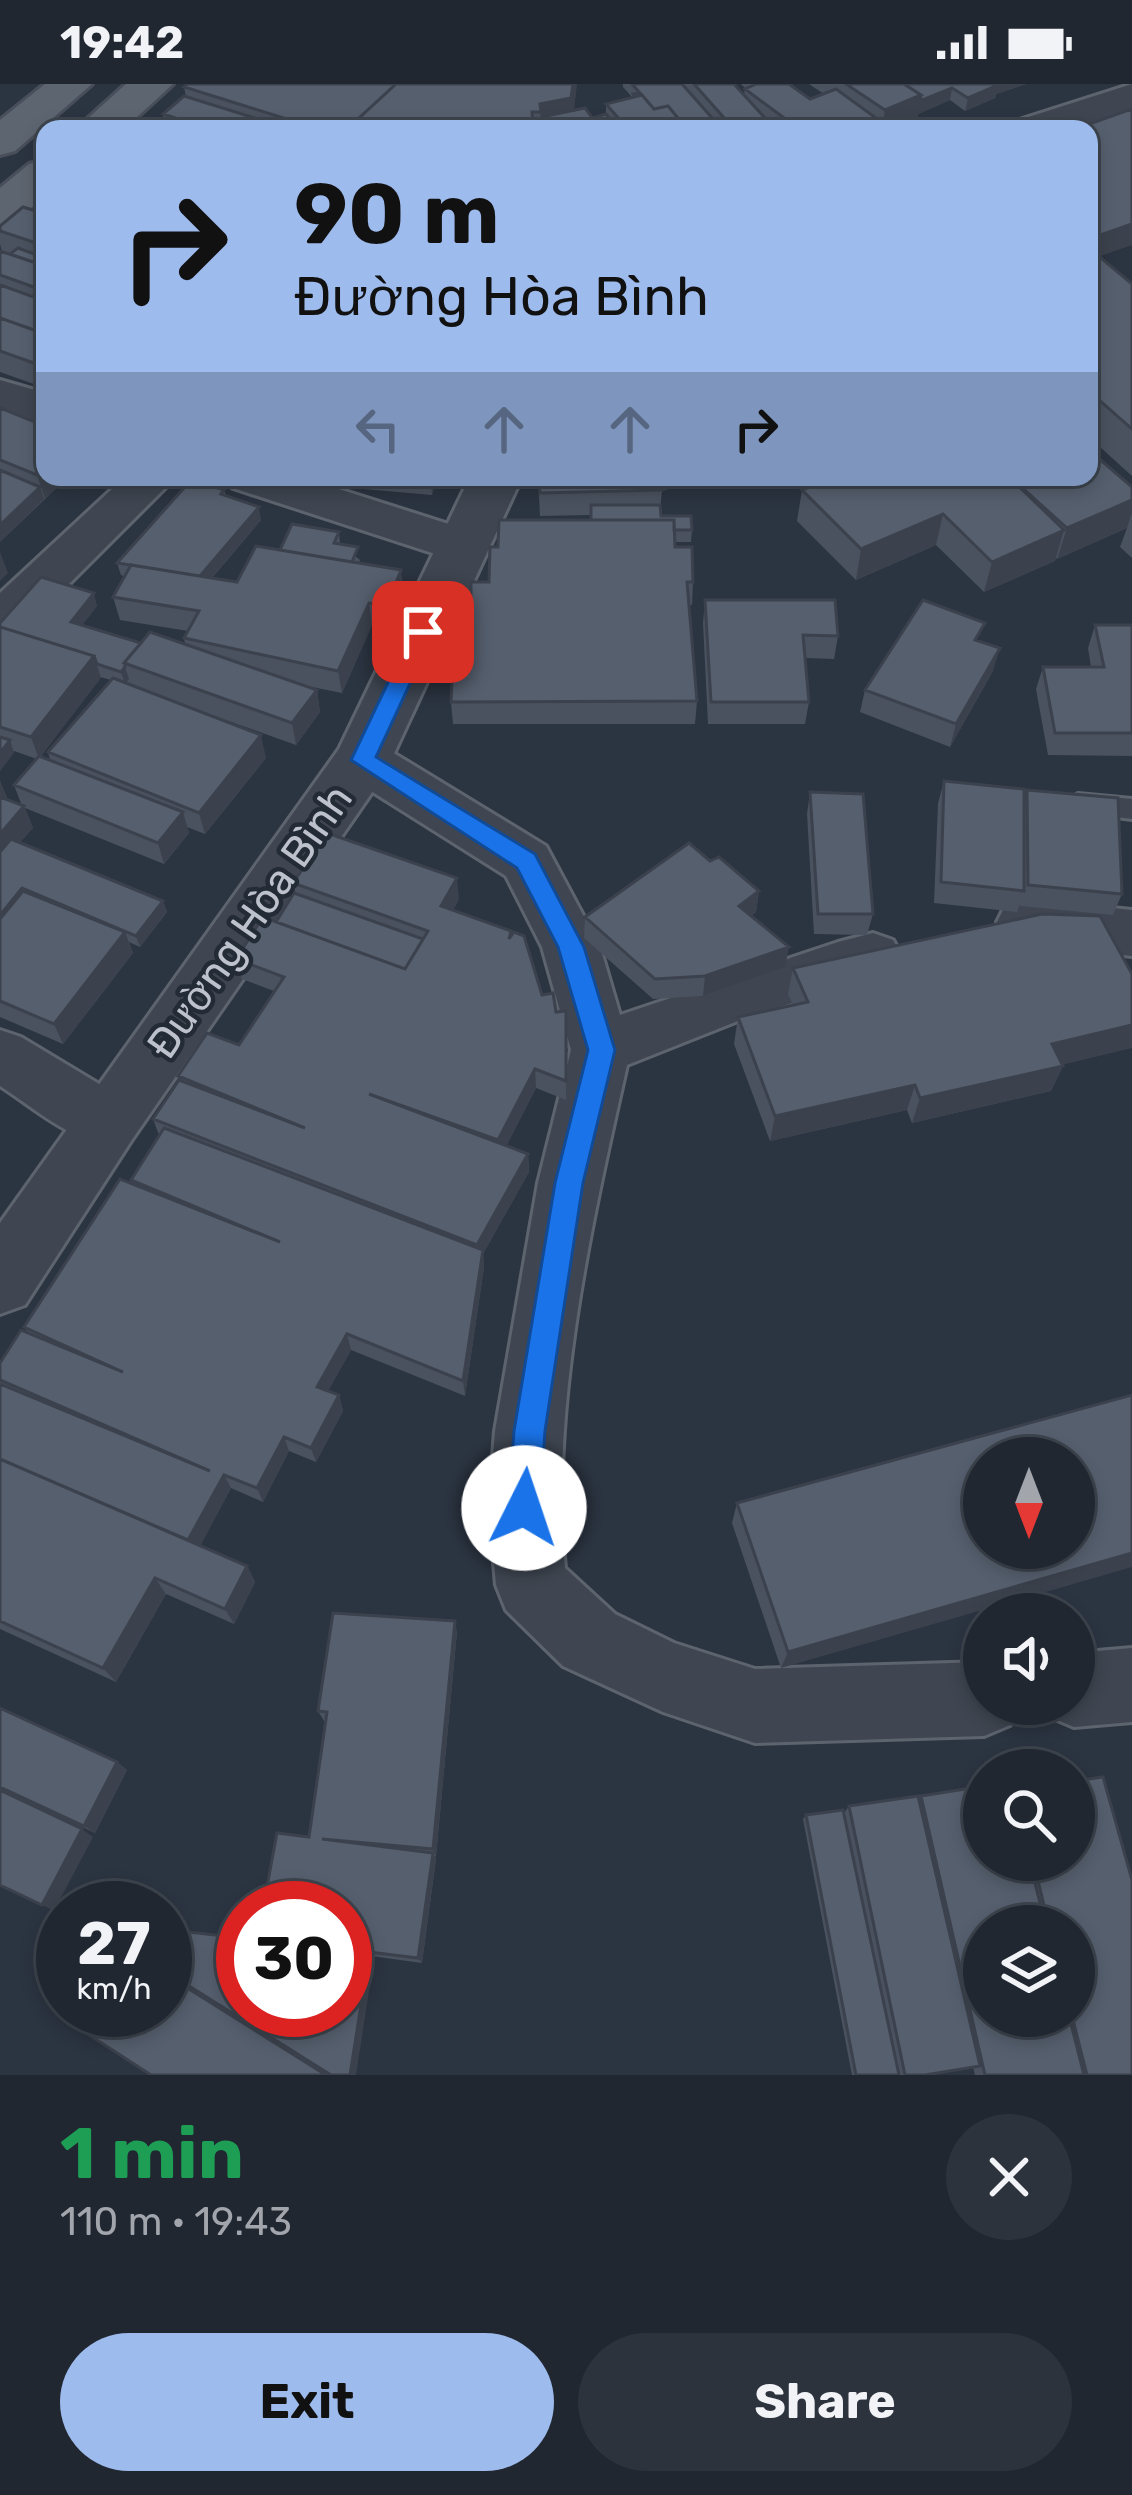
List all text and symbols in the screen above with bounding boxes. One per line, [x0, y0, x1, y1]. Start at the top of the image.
text: 19:42 [60, 16, 184, 69]
text: 90 m [294, 164, 500, 264]
icon: right [96, 168, 252, 324]
text: Đường Hòa Bình [294, 265, 709, 329]
icon: left [345, 396, 411, 462]
icon: ahead [471, 396, 537, 462]
icon: ahead [597, 396, 663, 462]
icon: right [723, 396, 789, 462]
pin [372, 581, 474, 683]
icon: arrive [390, 599, 456, 665]
street label: Đường Hòa Bình [137, 775, 363, 1068]
north arrow [963, 1437, 1095, 1569]
map controls [963, 1437, 1095, 2037]
position arrow [461, 1445, 587, 1571]
button: sound [963, 1593, 1095, 1725]
button: search [963, 1749, 1095, 1881]
speed limit sign: 30 [216, 1881, 372, 2037]
button: layers [963, 1905, 1095, 2037]
text: 27 [77, 1908, 151, 1979]
text: km/h [77, 1971, 151, 2007]
text: 1 min [60, 2111, 244, 2196]
button: close [946, 2114, 1072, 2240]
text: 110 m · 19:43 [60, 2199, 292, 2245]
button: Exit [60, 2333, 554, 2471]
button: Share [578, 2333, 1072, 2471]

